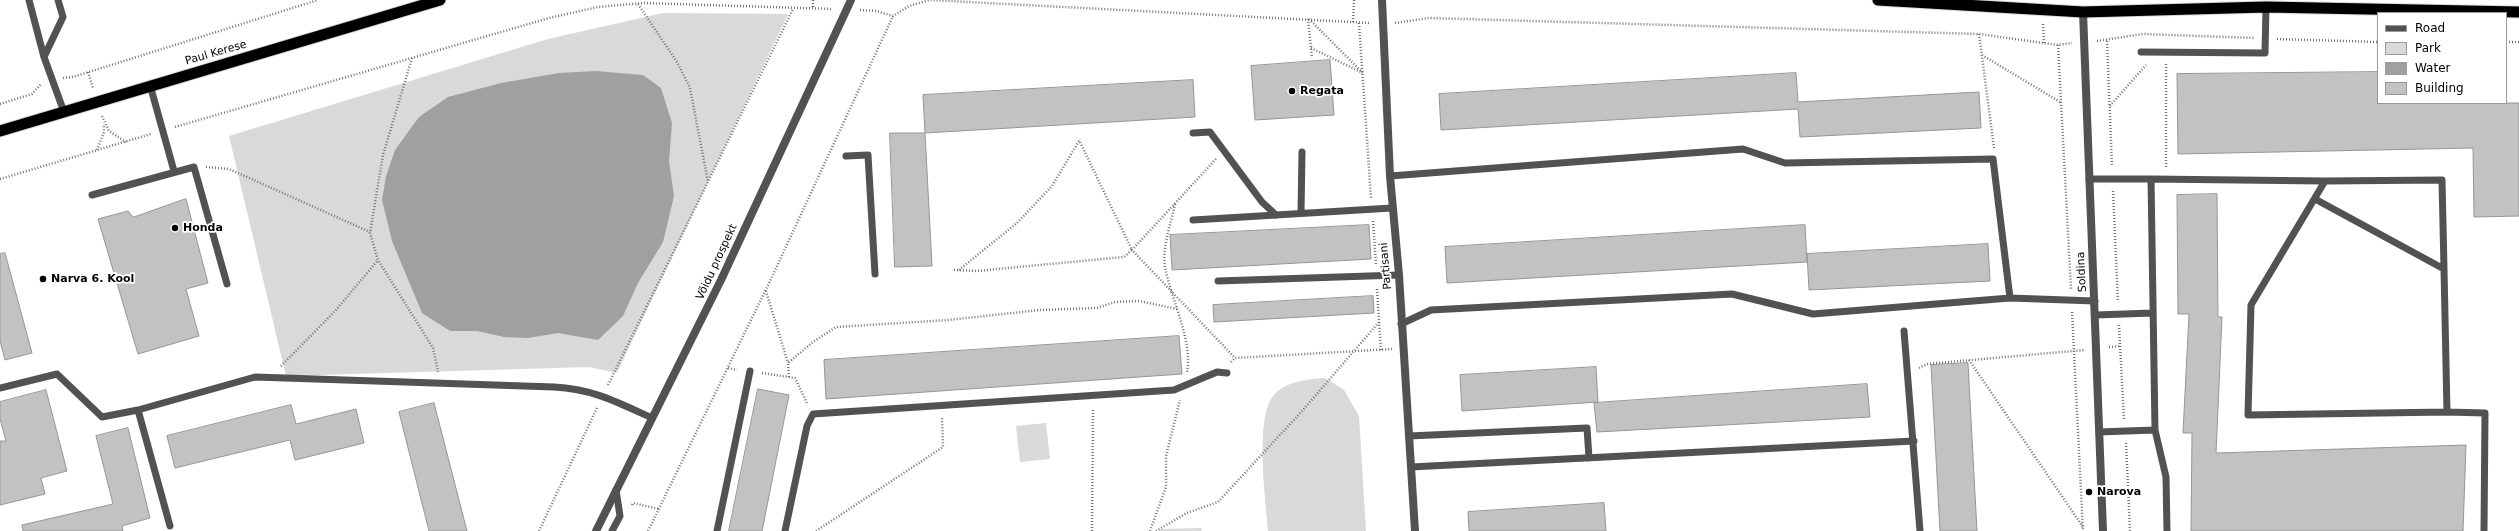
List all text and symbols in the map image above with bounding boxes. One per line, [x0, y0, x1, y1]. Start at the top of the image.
legend [2377, 12, 2507, 104]
text: Road [2415, 21, 2445, 35]
street label: Paul Kerese [184, 38, 248, 68]
text: Park [2415, 41, 2441, 55]
text: Water [2415, 61, 2450, 75]
text: Building [2415, 81, 2464, 95]
place label: Regata [1300, 84, 1344, 98]
marker: Regata [1287, 86, 1297, 96]
place label: Honda [183, 221, 223, 235]
street label: Võidu prospekt [694, 222, 740, 302]
marker: Honda [170, 223, 180, 233]
street label: Partisani [1377, 242, 1395, 290]
street label: Soldina [2074, 251, 2090, 293]
place label: Narva 6. Kool [51, 272, 134, 286]
marker: Narva 6. Kool [38, 274, 48, 284]
place label: Narova [2097, 485, 2141, 499]
marker: Narova [2084, 487, 2094, 497]

